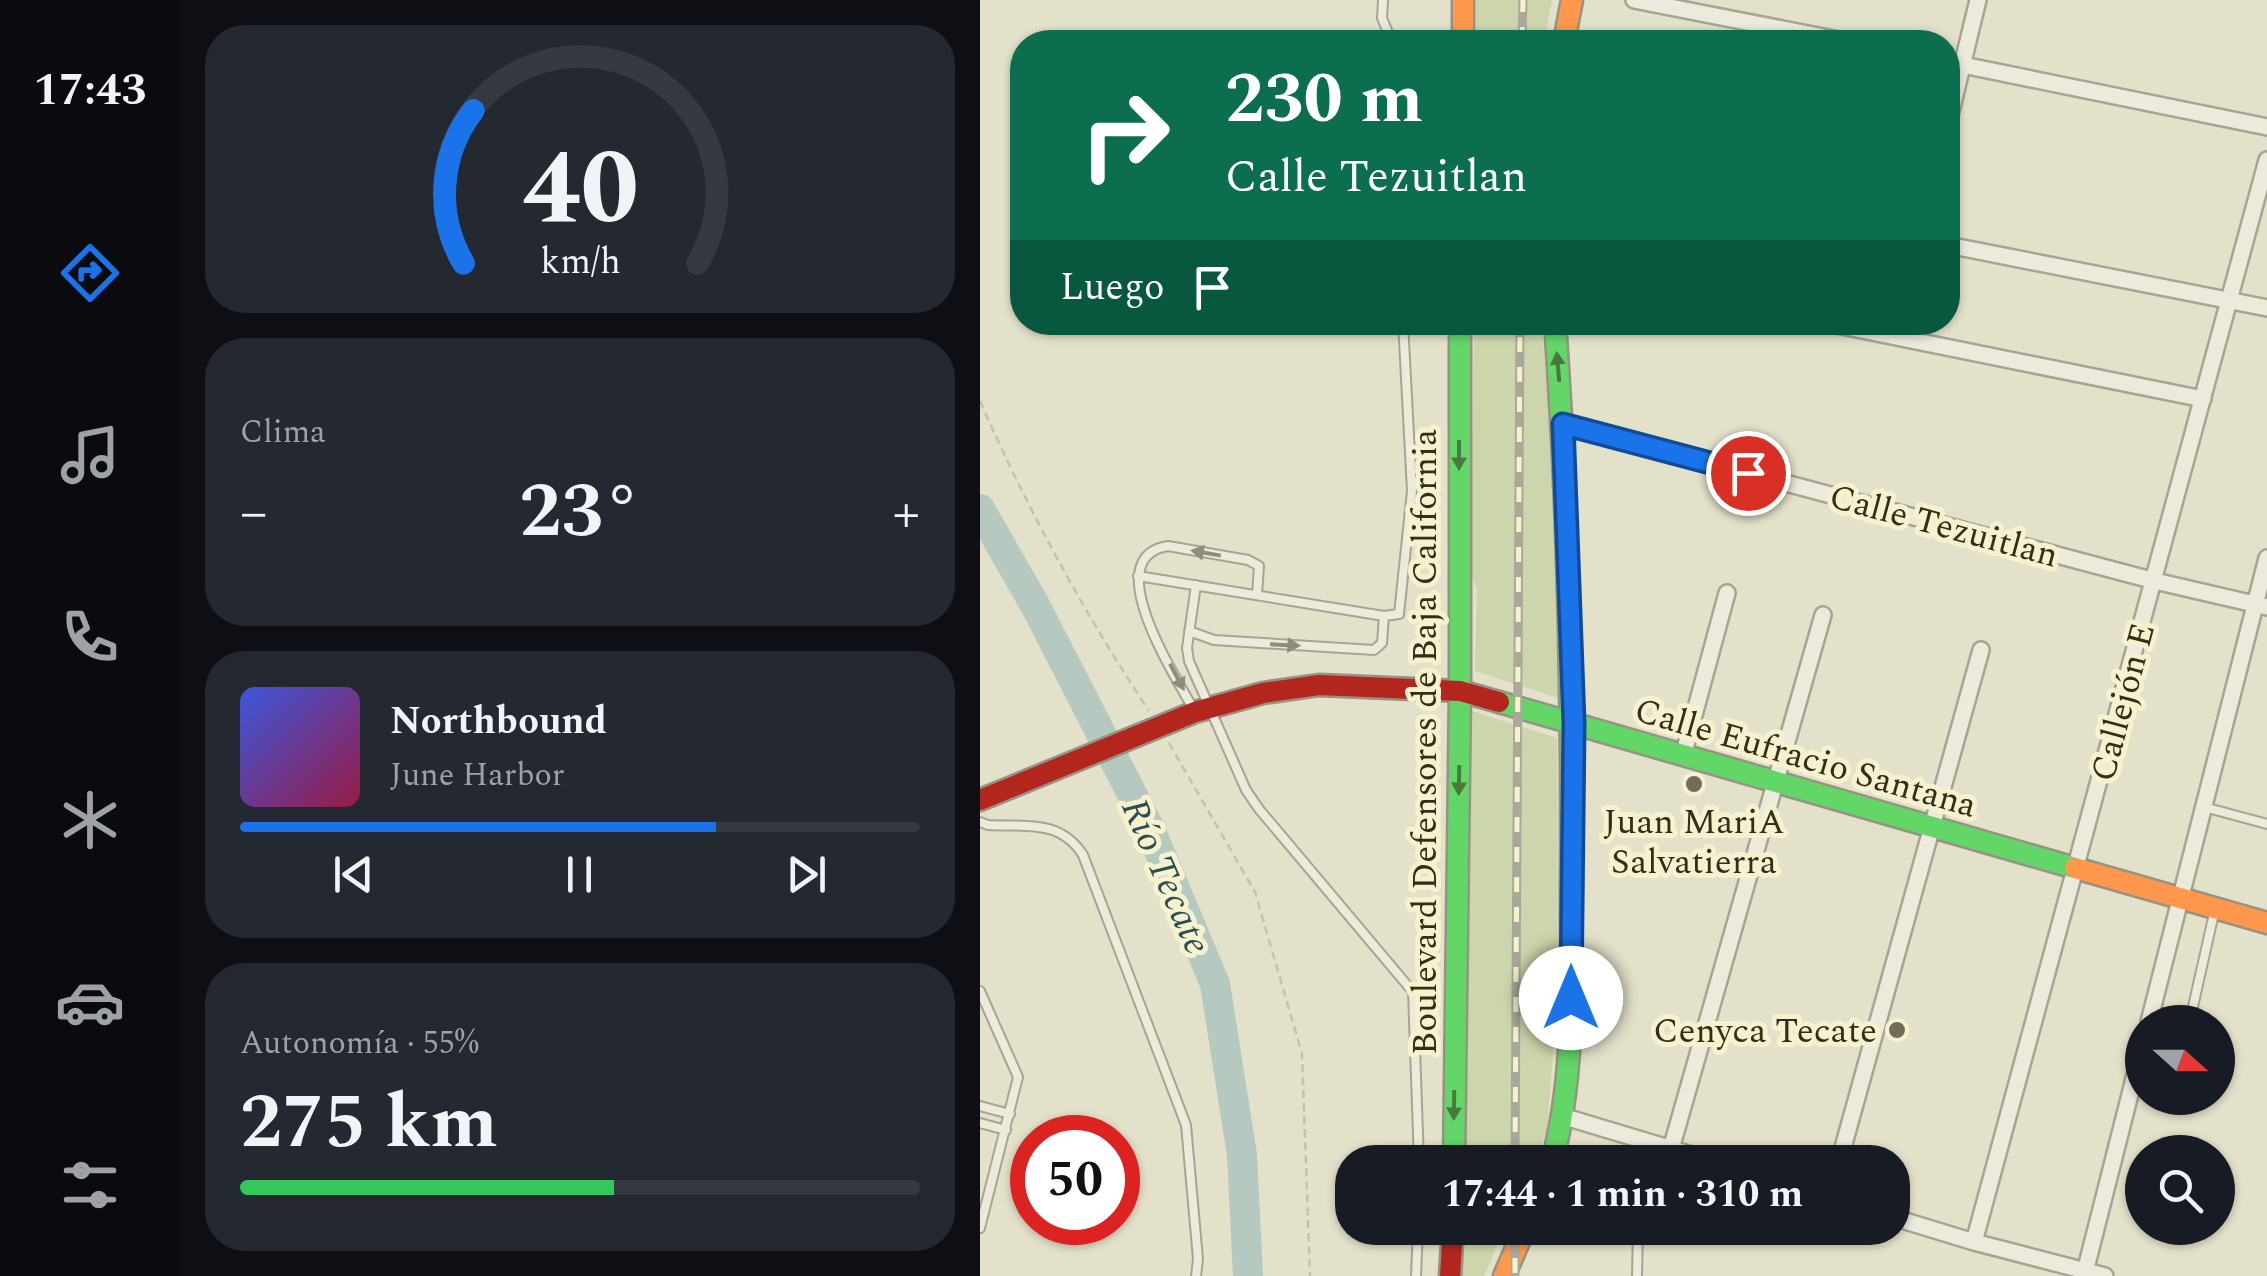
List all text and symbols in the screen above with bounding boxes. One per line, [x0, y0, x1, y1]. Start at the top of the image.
text: 230 m [1225, 47, 1423, 153]
text: 17:43 [33, 56, 147, 125]
icon: right [1060, 70, 1190, 200]
text: 40 [522, 111, 638, 269]
text: Calle Tezuitlan [1225, 143, 1527, 212]
text: km/h [540, 235, 620, 290]
icon: directions [55, 238, 125, 308]
text: Luego [1060, 259, 1165, 317]
icon: arrive [1185, 260, 1240, 315]
one-way arrow [1550, 351, 1566, 382]
text: Clima [240, 408, 326, 457]
icon: music [55, 420, 125, 490]
street label: Boulevard Defensores de Baja California [1399, 429, 1452, 1055]
pin [1706, 431, 1791, 516]
one-way arrow [1451, 439, 1467, 471]
icon: arrive [1721, 446, 1776, 501]
text: 23° [519, 456, 641, 570]
street label: Calle Tezuitlan [1823, 470, 2064, 582]
text: − [240, 472, 268, 555]
text: + [892, 472, 920, 555]
one-way arrow [1190, 545, 1221, 560]
icon: phone [55, 602, 125, 672]
street label: Callejón E [2077, 617, 2170, 787]
one-way arrow [1269, 637, 1301, 653]
one-way arrow [1168, 662, 1185, 691]
street label: Calle Eufracio Santana [1628, 684, 1983, 833]
text: Northbound [390, 693, 607, 751]
text: June Harbor [390, 751, 565, 800]
one-way arrow [1451, 764, 1467, 796]
marker: Juan MariA Salvatierra [1683, 773, 1705, 795]
icon: climate [55, 785, 125, 855]
water label: Río Tecate [1105, 789, 1225, 964]
place label: Juan MariA Salvatierra [1604, 796, 1784, 889]
icon: previous [326, 847, 381, 902]
icon: pause [552, 847, 607, 902]
icon: next [779, 847, 834, 902]
position arrow [1519, 946, 1623, 1050]
icon: car [55, 967, 125, 1037]
place label: Cenyca Tecate [1653, 1005, 1877, 1058]
north arrow [2125, 1005, 2235, 1115]
map controls [2125, 1005, 2235, 1245]
text: Autonomía · 55% [240, 1019, 479, 1068]
marker: Cenyca Tecate [1886, 1019, 1908, 1041]
text: 275 km [240, 1067, 498, 1181]
one-way arrow [1446, 1089, 1462, 1121]
speed limit sign: 50 [1010, 1115, 1140, 1245]
button: search [2125, 1135, 2235, 1245]
icon: filters [55, 1150, 125, 1220]
text: 17:44 · 1 min · 310 m [1442, 1166, 1803, 1224]

